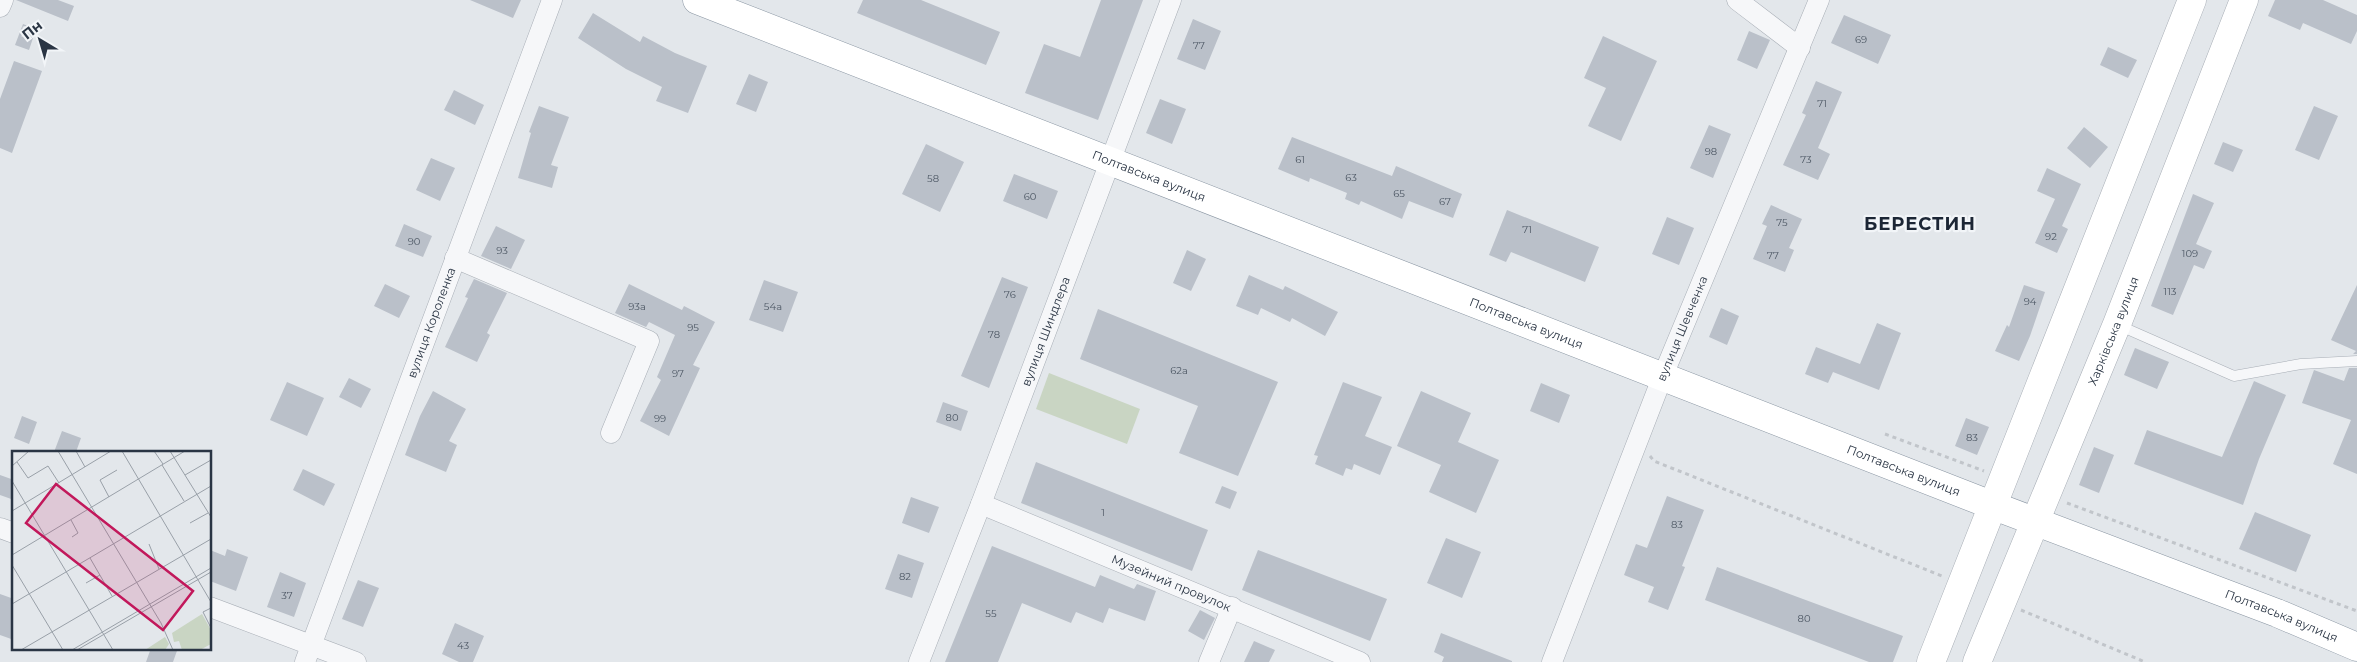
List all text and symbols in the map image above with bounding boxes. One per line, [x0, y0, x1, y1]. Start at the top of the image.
north arrow [15, 15, 65, 65]
text: Пн [18, 16, 46, 43]
house number: 69 [1855, 33, 1867, 46]
house number: 77 [1193, 39, 1205, 52]
house number: 71 [1817, 97, 1827, 110]
house number: 98 [1705, 145, 1717, 158]
street label: Полтавська вулиця [1090, 147, 1208, 205]
house number: 61 [1295, 153, 1305, 166]
house number: 73 [1800, 153, 1812, 166]
house number: 63 [1345, 171, 1357, 184]
house number: 58 [927, 172, 939, 185]
house number: 65 [1393, 187, 1405, 200]
house number: 60 [1024, 190, 1037, 203]
house number: 67 [1439, 195, 1451, 208]
district label: БЕРЕСТИН [1864, 213, 1976, 235]
house number: 75 [1776, 216, 1788, 229]
house number: 71 [1522, 223, 1532, 236]
house number: 92 [2045, 230, 2057, 243]
house number: 90 [408, 235, 421, 248]
house number: 93 [496, 244, 508, 257]
house number: 109 [2182, 247, 2198, 260]
house number: 77 [1767, 249, 1779, 262]
street label: вулиця Короленка [404, 265, 459, 380]
street label: вулиця Шевченка [1653, 274, 1711, 383]
street label: Харківська вулиця [2084, 274, 2142, 388]
street label: вулиця Шиндлера [1018, 275, 1073, 388]
house number: 113 [2164, 285, 2177, 298]
house number: 76 [1004, 288, 1016, 301]
street label: Полтавська вулиця [1467, 294, 1585, 352]
house number: 94 [2024, 295, 2037, 308]
house number: 93а [628, 300, 646, 313]
house number: 54а [764, 300, 782, 313]
house number: 95 [687, 321, 699, 334]
house number: 78 [988, 328, 1000, 341]
house number: 62а [1170, 364, 1188, 377]
house number: 97 [672, 367, 684, 380]
house number: 80 [946, 411, 959, 424]
house number: 99 [654, 412, 666, 425]
house number: 83 [1966, 431, 1978, 444]
street label: Полтавська вулиця [1845, 441, 1963, 499]
inset map [12, 451, 211, 650]
house number: 1 [1101, 506, 1105, 519]
house number: 83 [1671, 518, 1683, 531]
street label: Музейний провулок [1109, 551, 1233, 614]
house number: 82 [899, 570, 911, 583]
street label: Полтавська вулиця [2223, 586, 2341, 645]
house number: 37 [281, 589, 293, 602]
house number: 55 [985, 607, 997, 620]
house number: 80 [1798, 612, 1811, 625]
house number: 43 [457, 639, 469, 652]

